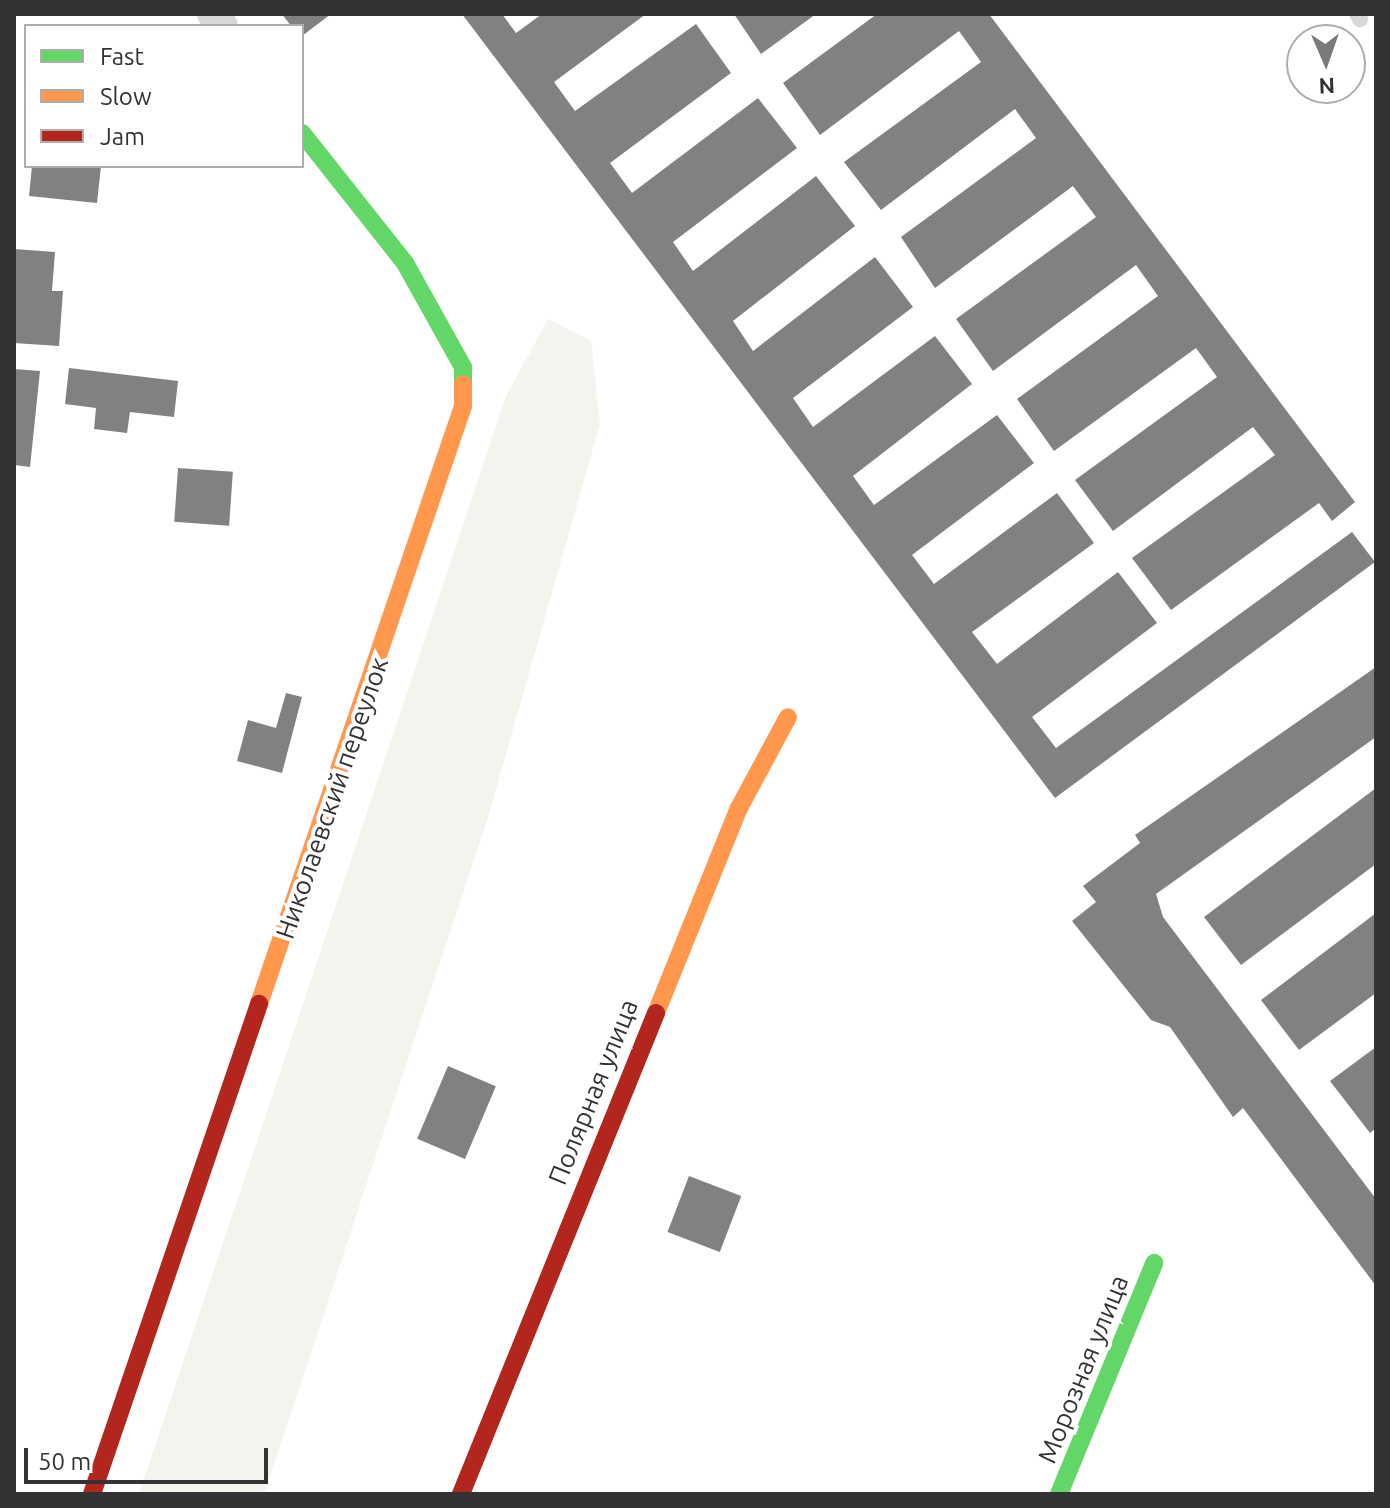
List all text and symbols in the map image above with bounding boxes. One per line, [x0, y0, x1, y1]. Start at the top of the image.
legend [24, 24, 304, 168]
north arrow [1286, 24, 1366, 104]
text: Fast [100, 43, 144, 70]
text: N [1318, 74, 1335, 99]
text: Slow [100, 83, 152, 110]
text: Jam [100, 123, 145, 150]
street label: Николаевский переулок [269, 653, 395, 943]
street label: Полярная улица [542, 995, 644, 1189]
street label: Морозная улица [1031, 1270, 1135, 1468]
scale bar [28, 1432, 272, 1482]
text: 50 m [38, 1448, 91, 1475]

